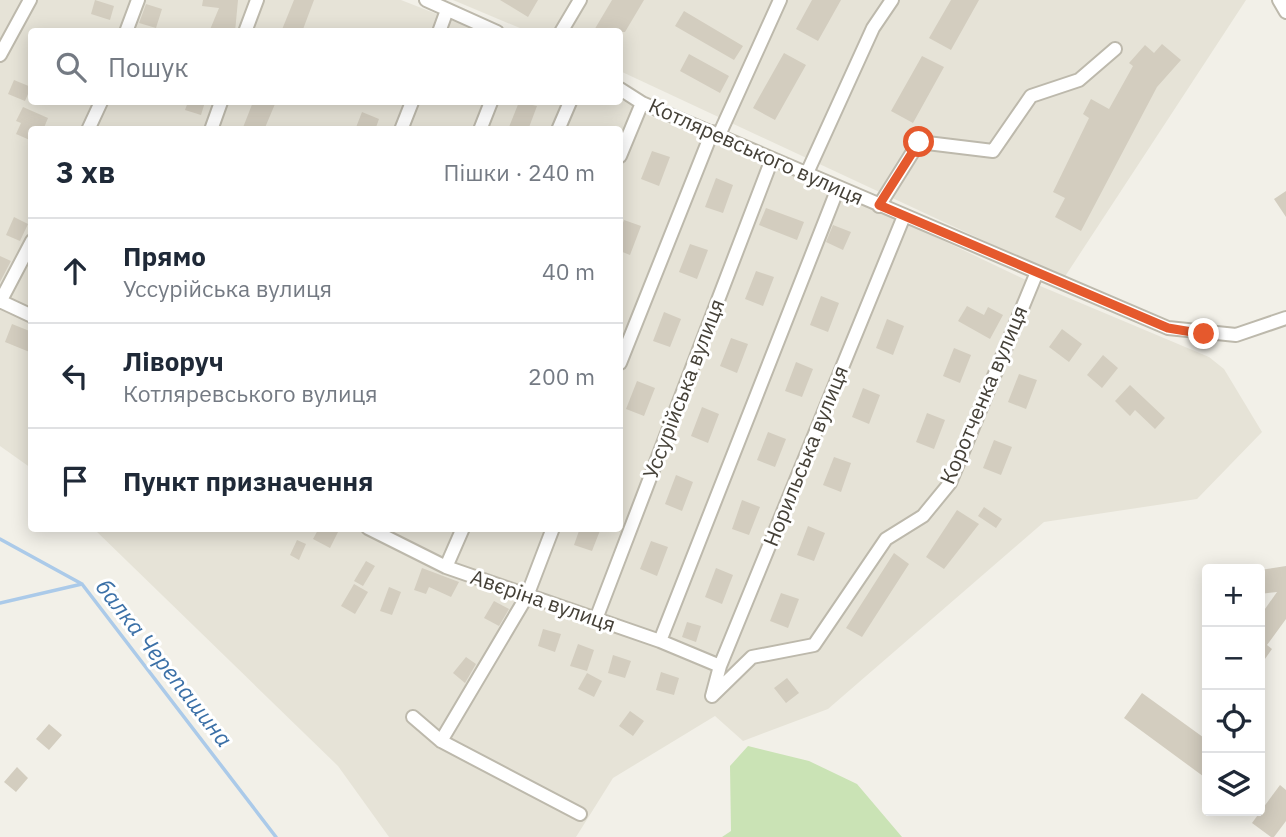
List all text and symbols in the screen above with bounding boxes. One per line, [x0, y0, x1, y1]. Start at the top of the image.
search box [28, 28, 623, 105]
icon: search [52, 48, 90, 86]
text: Пошук [108, 50, 189, 84]
street label: Котляревського вулиця [645, 91, 868, 211]
route start [903, 126, 934, 157]
text: 3 хв [56, 152, 115, 191]
text: Пішки · 240 m [444, 157, 595, 187]
text: Прямо [123, 239, 206, 273]
icon: ahead [56, 252, 94, 290]
text: 40 m [542, 256, 595, 286]
text: Уссурійська вулиця [123, 273, 332, 303]
street label: Уссурійська вулиця [636, 295, 730, 483]
street label: Коротченка вулиця [933, 301, 1033, 488]
route end [1188, 318, 1219, 349]
text: Ліворуч [123, 344, 224, 378]
icon: left [56, 357, 94, 395]
text: 200 m [528, 361, 595, 391]
street label: Норильська вулиця [756, 361, 854, 550]
text: Котляревського вулиця [123, 378, 378, 408]
icon: arrive [56, 462, 94, 500]
text: Пункт призначення [123, 464, 373, 498]
street label: Авєріна вулиця [467, 562, 620, 638]
map controls [1202, 564, 1265, 816]
button: + [1202, 564, 1265, 627]
water label: балка Черепашина [90, 572, 240, 753]
button: − [1202, 627, 1265, 690]
button: locate [1202, 690, 1265, 753]
button: layers [1202, 753, 1265, 816]

